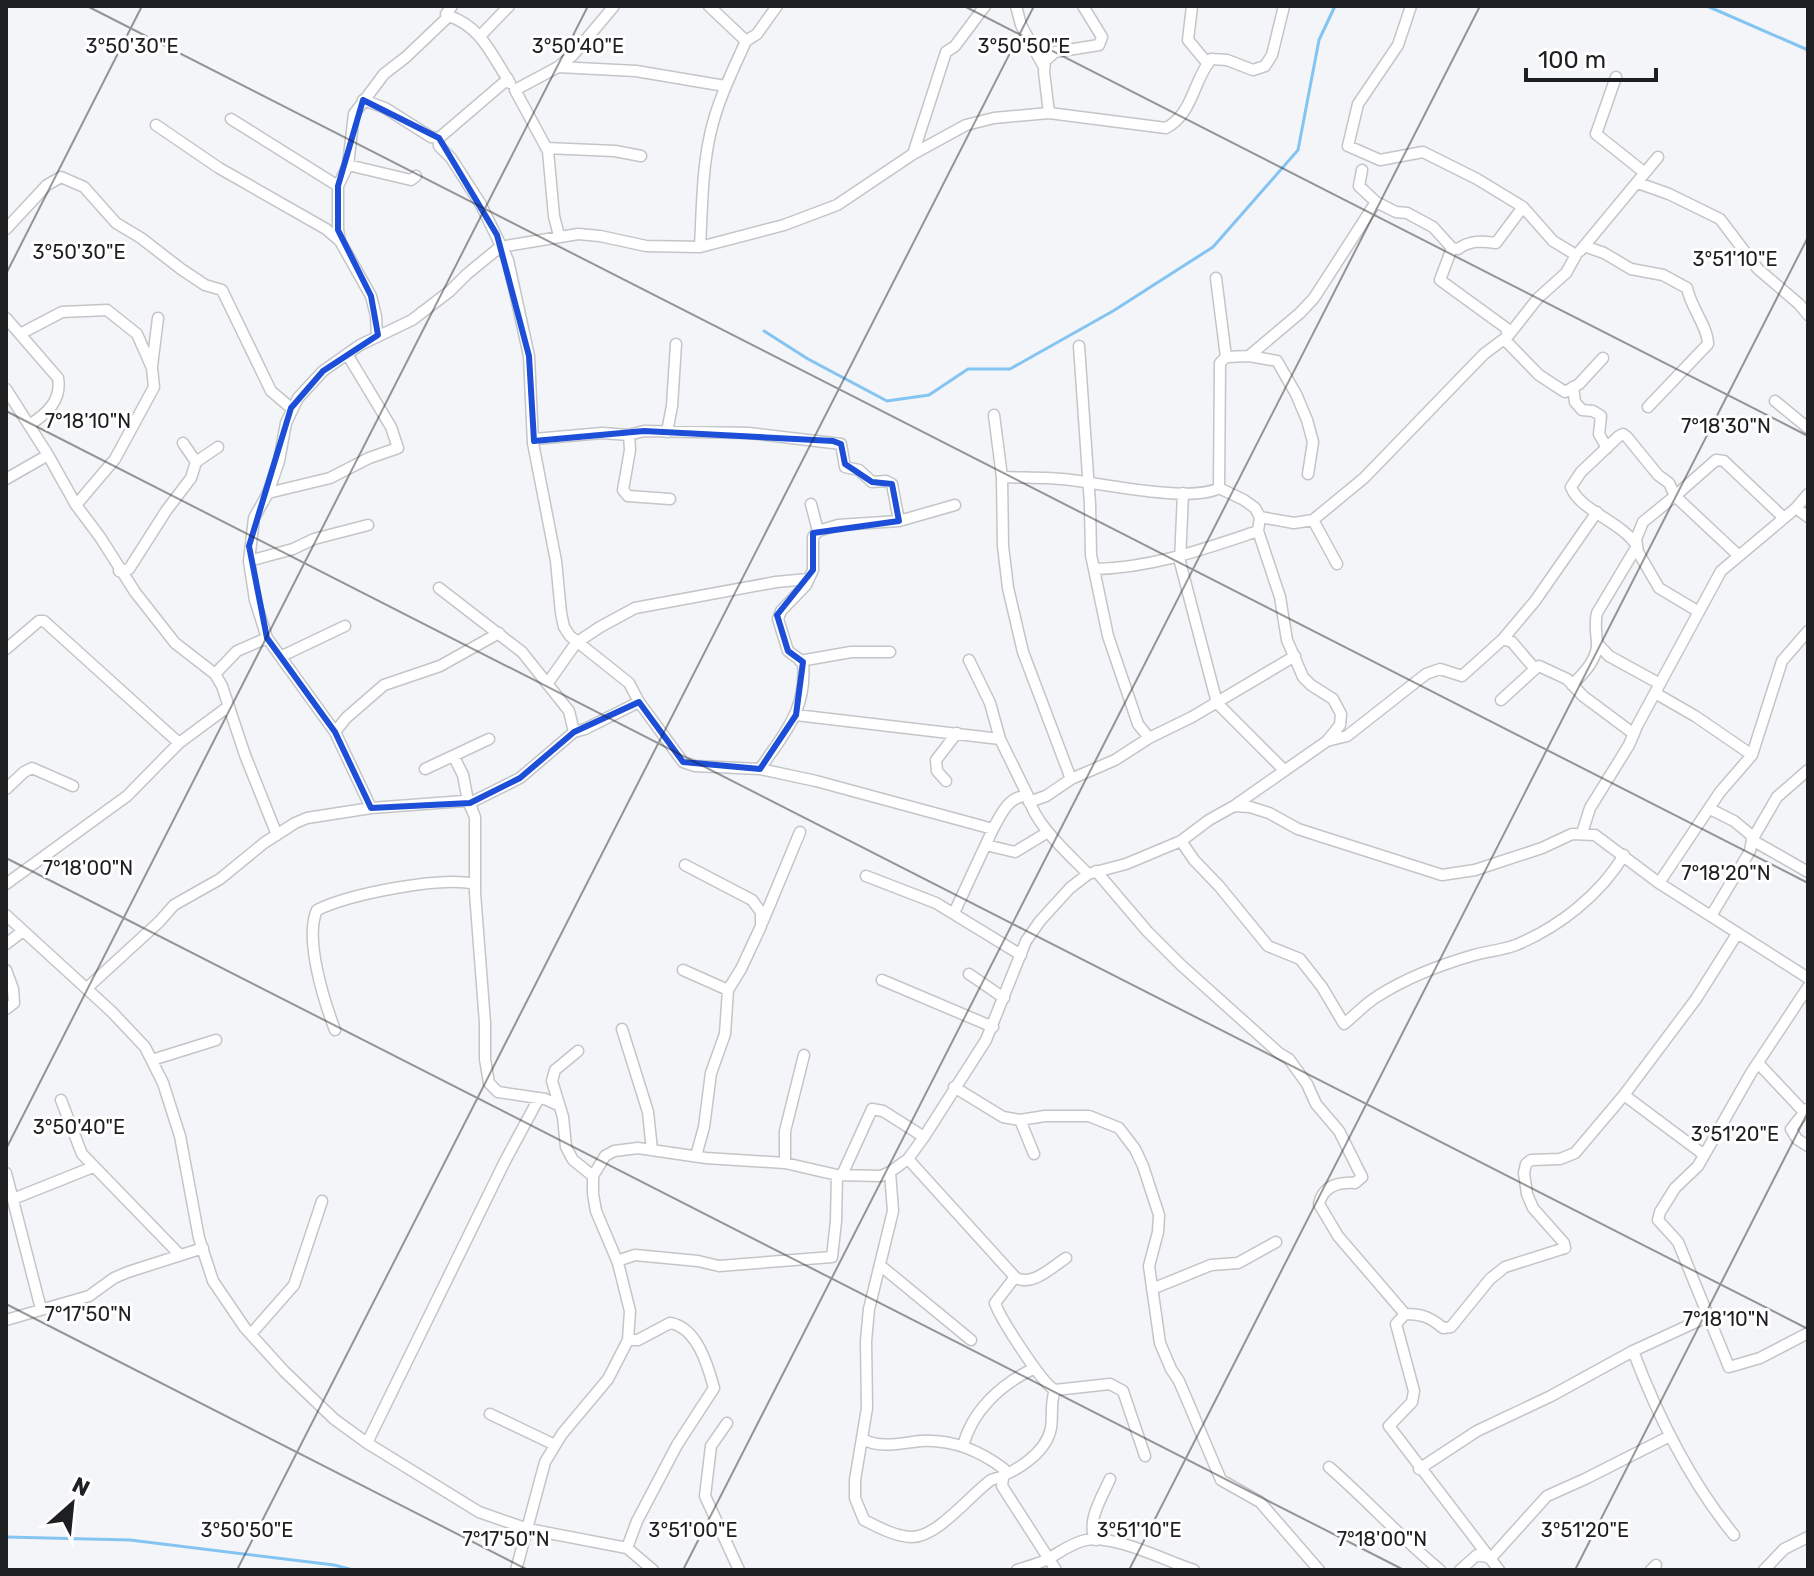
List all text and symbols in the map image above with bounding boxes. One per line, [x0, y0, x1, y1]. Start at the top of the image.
scale bar [1526, 32, 1656, 82]
text: 3°50'30"E [85, 34, 179, 58]
text: 3°50'40"E [532, 34, 624, 58]
text: 3°50'50"E [978, 34, 1070, 58]
text: 100 m [1538, 46, 1606, 74]
text: 3°50'30"E [32, 240, 126, 264]
text: 3°51'10"E [1692, 247, 1778, 271]
text: 7°18'10"N [45, 409, 131, 433]
text: 7°18'30"N [1681, 414, 1771, 438]
text: 7°18'00"N [43, 856, 133, 880]
text: 7°18'20"N [1681, 861, 1771, 885]
text: 3°50'40"E [33, 1115, 125, 1139]
text: 3°51'20"E [1691, 1122, 1779, 1146]
text: 7°17'50"N [44, 1302, 132, 1326]
text: 7°18'10"N [1683, 1307, 1769, 1331]
north arrow [32, 1464, 112, 1544]
text: N [68, 1471, 94, 1502]
text: 3°50'50"E [201, 1518, 293, 1542]
text: 3°51'00"E [648, 1518, 738, 1542]
text: 3°51'10"E [1096, 1518, 1182, 1542]
text: 3°51'20"E [1541, 1518, 1629, 1542]
text: 7°17'50"N [462, 1527, 550, 1551]
text: 7°18'00"N [1337, 1527, 1427, 1551]

